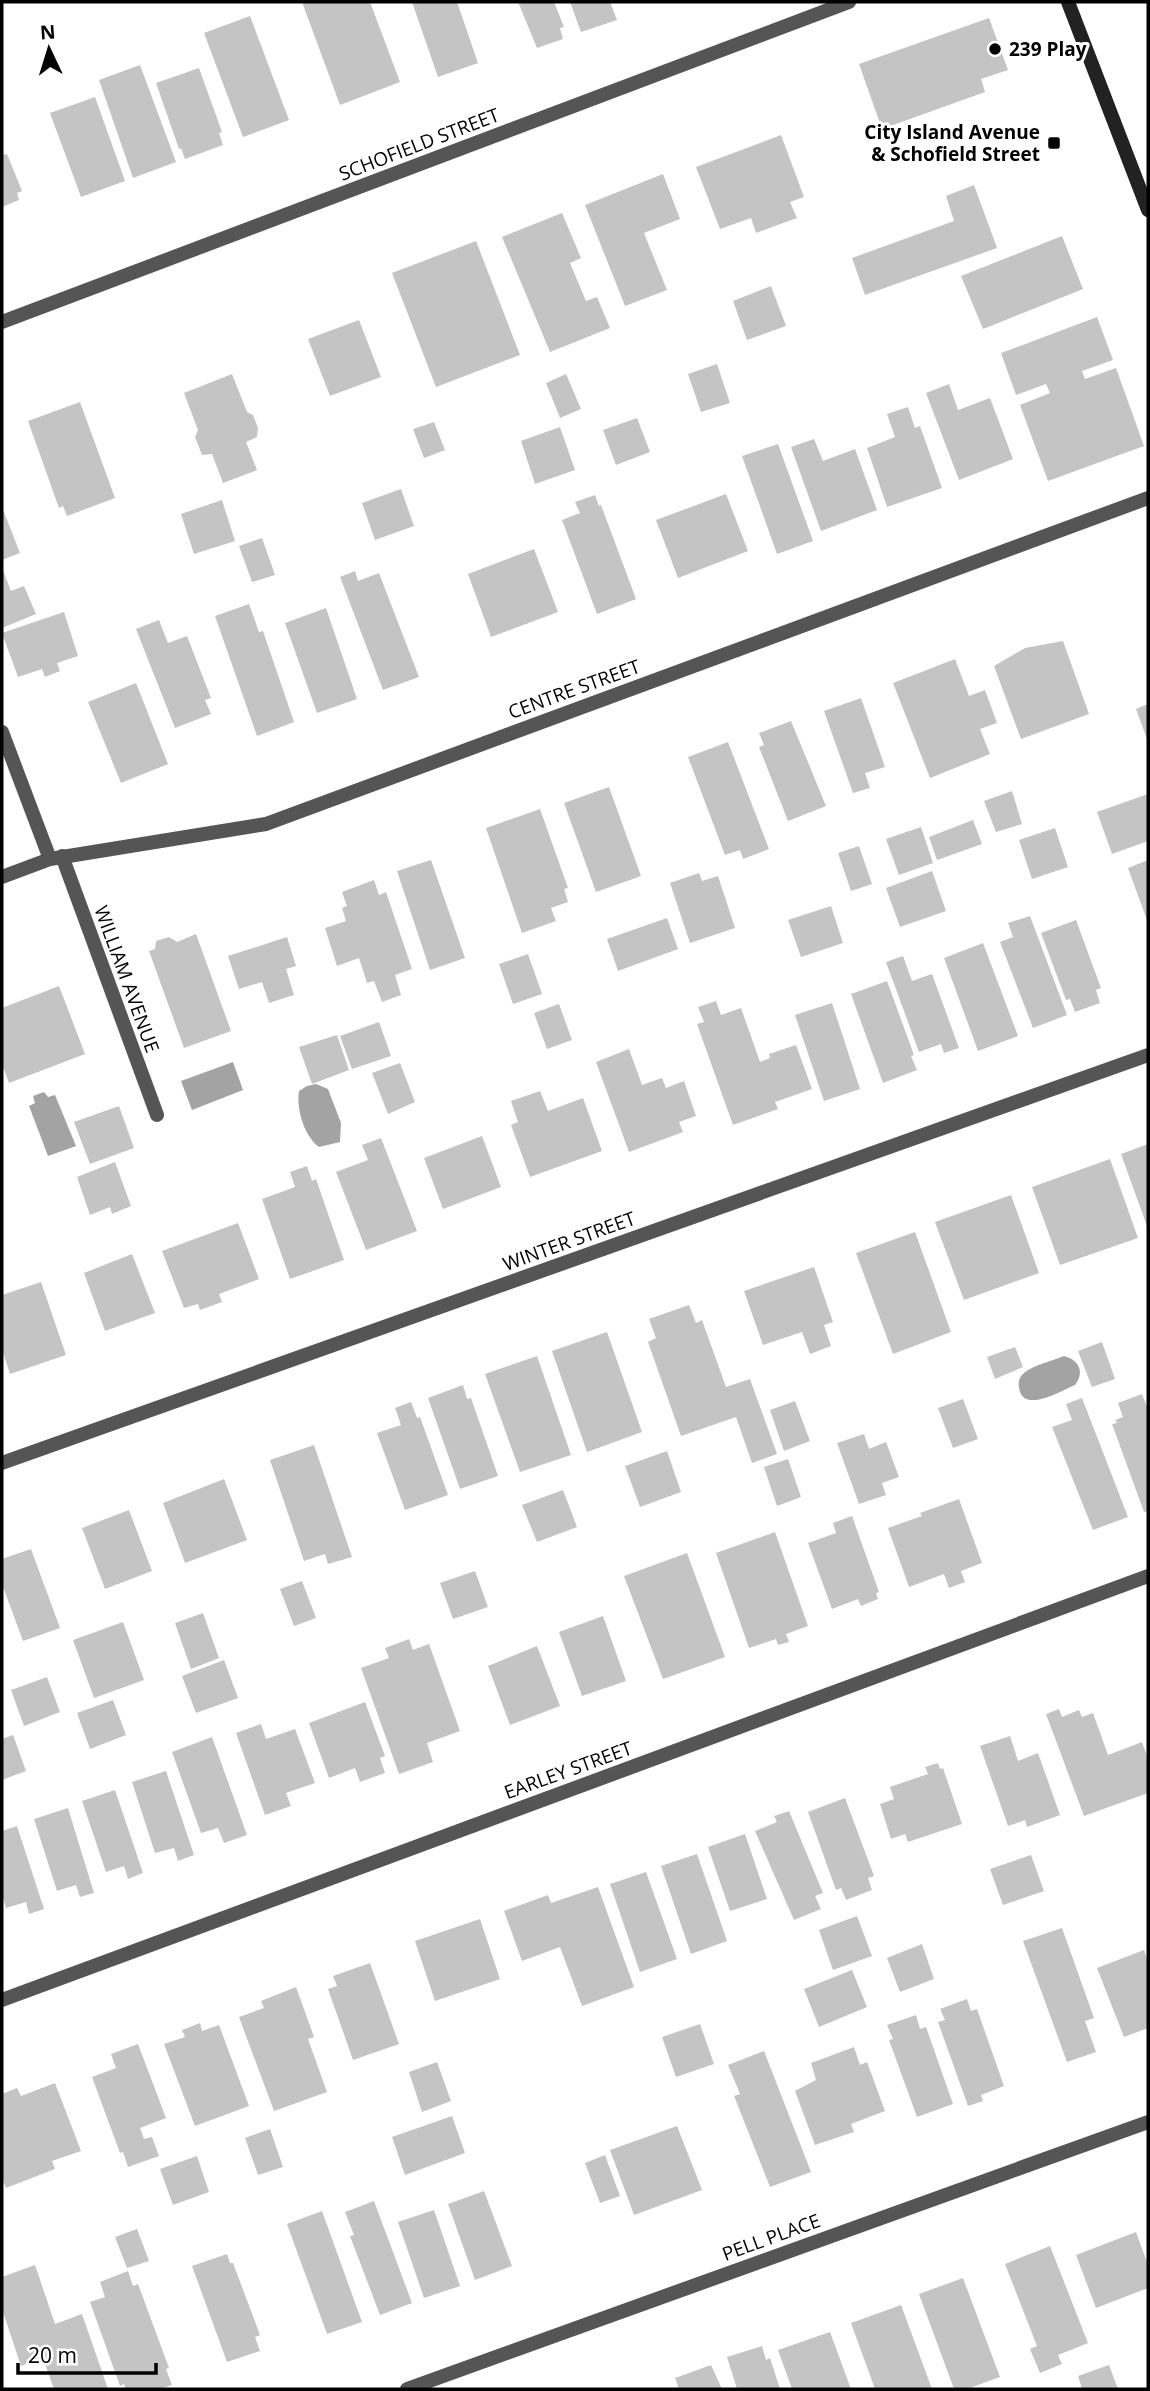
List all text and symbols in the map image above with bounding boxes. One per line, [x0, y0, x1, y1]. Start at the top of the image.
north arrow [14, 14, 84, 84]
text: N [39, 19, 56, 46]
place label: 239 Play [1009, 36, 1087, 62]
marker: 239 Play [987, 41, 1003, 57]
street label: SCHOFIELD STREET [335, 101, 503, 187]
place label: City Island Avenue & Schofield Street [864, 119, 1040, 167]
marker: City Island Avenue & Schofield Street [1046, 135, 1062, 151]
street label: CENTRE STREET [504, 653, 644, 725]
street label: WILLIAM AVENUE [88, 902, 166, 1056]
street label: WINTER STREET [499, 1205, 639, 1277]
street label: EARLEY STREET [500, 1735, 636, 1805]
street label: PELL PLACE [718, 2207, 824, 2267]
scale bar [18, 2332, 156, 2376]
text: 20 m [28, 2341, 77, 2369]

